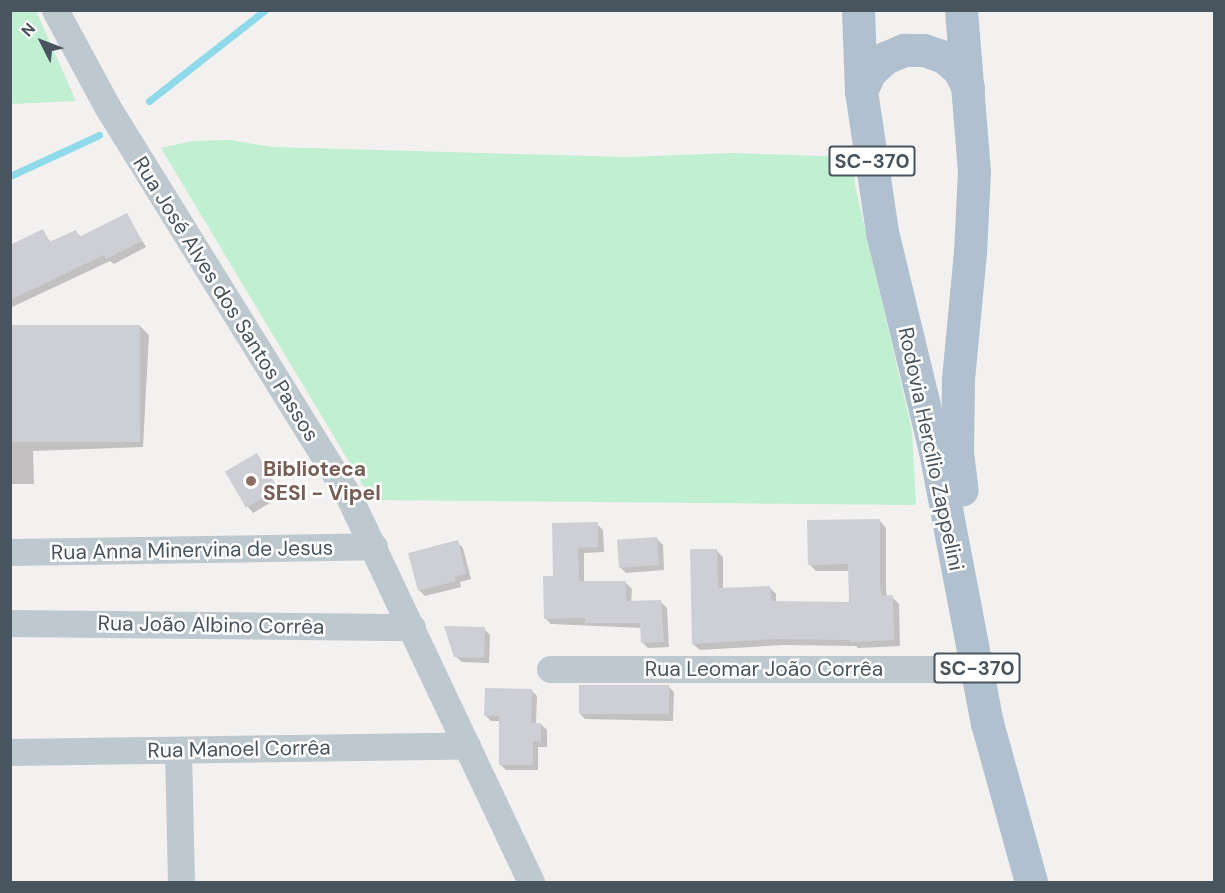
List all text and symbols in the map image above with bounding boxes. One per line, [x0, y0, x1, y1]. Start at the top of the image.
north arrow [12, 12, 72, 72]
text: N [17, 18, 40, 41]
road number: SC-370 [828, 144, 916, 178]
street label: Rua José Alves dos Santos Passos [128, 152, 324, 446]
street label: Rodovia Hercílio Zappelini [893, 325, 969, 573]
place label: Biblioteca SESI - Vipel [263, 456, 381, 506]
marker: Biblioteca SESI - Vipel [244, 474, 258, 488]
street label: Rua Anna Minervina de Jesus [51, 535, 333, 565]
street label: Rua João Albino Corrêa [97, 610, 325, 640]
road number: SC-370 [934, 651, 1020, 685]
street label: Rua Leomar João Corrêa [645, 656, 883, 682]
street label: Rua Manoel Corrêa [147, 735, 331, 763]

